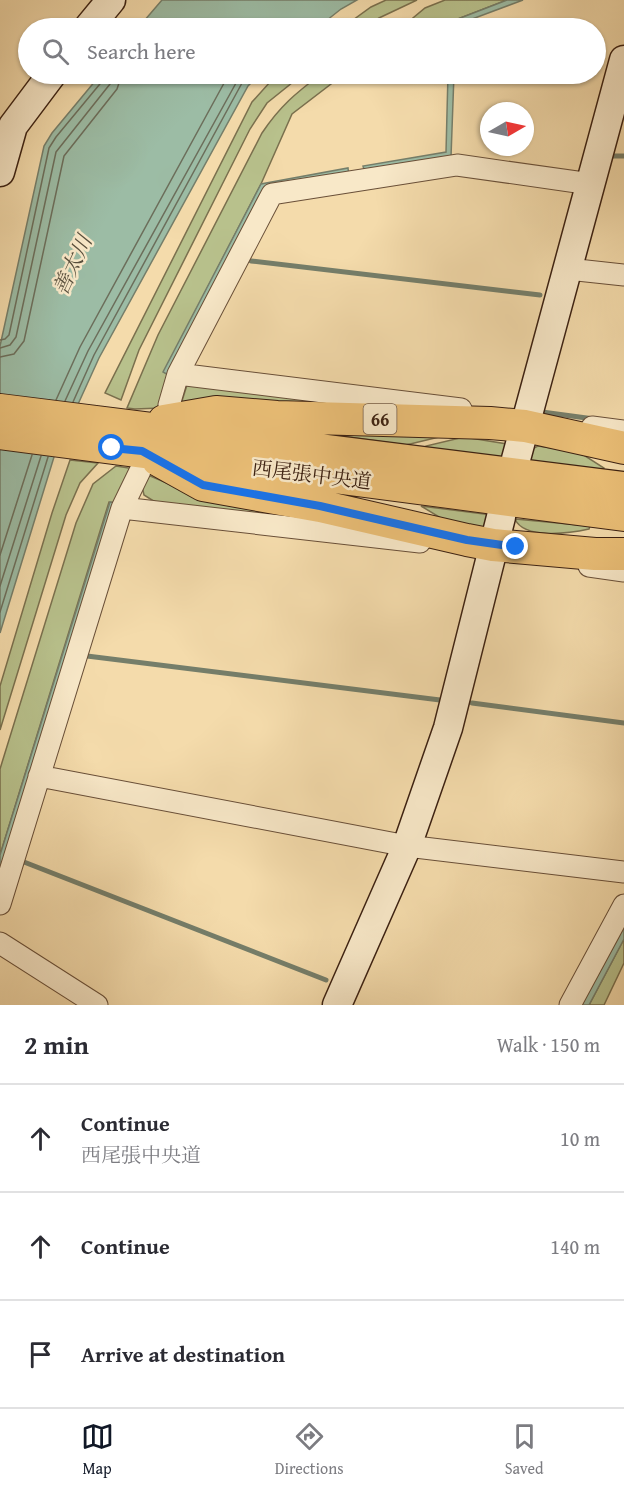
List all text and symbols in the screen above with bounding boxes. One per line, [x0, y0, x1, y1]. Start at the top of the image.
search box [18, 18, 606, 84]
icon: search [39, 35, 72, 68]
text: Search here [87, 35, 196, 67]
north arrow [480, 102, 534, 156]
water label: 善太川 [45, 228, 100, 300]
road number: 66 [364, 404, 397, 434]
route start [98, 434, 124, 460]
street label: 西尾張中央道 [251, 452, 373, 496]
route end [502, 533, 528, 559]
text: 2 min [24, 1025, 89, 1064]
text: Walk · 150 m [497, 1030, 600, 1059]
text: Continue [81, 1107, 170, 1139]
icon: ahead [24, 1122, 57, 1155]
text: 10 m [560, 1124, 600, 1153]
text: 西尾張中央道 [81, 1140, 201, 1169]
icon: ahead [24, 1230, 57, 1263]
text: Continue [81, 1230, 170, 1262]
text: 140 m [550, 1232, 600, 1261]
icon: arrive [24, 1338, 57, 1371]
text: Arrive at destination [81, 1338, 285, 1370]
tab: Map [81, 1420, 114, 1480]
tab: Directions [275, 1420, 344, 1480]
tab: Saved [505, 1420, 543, 1480]

